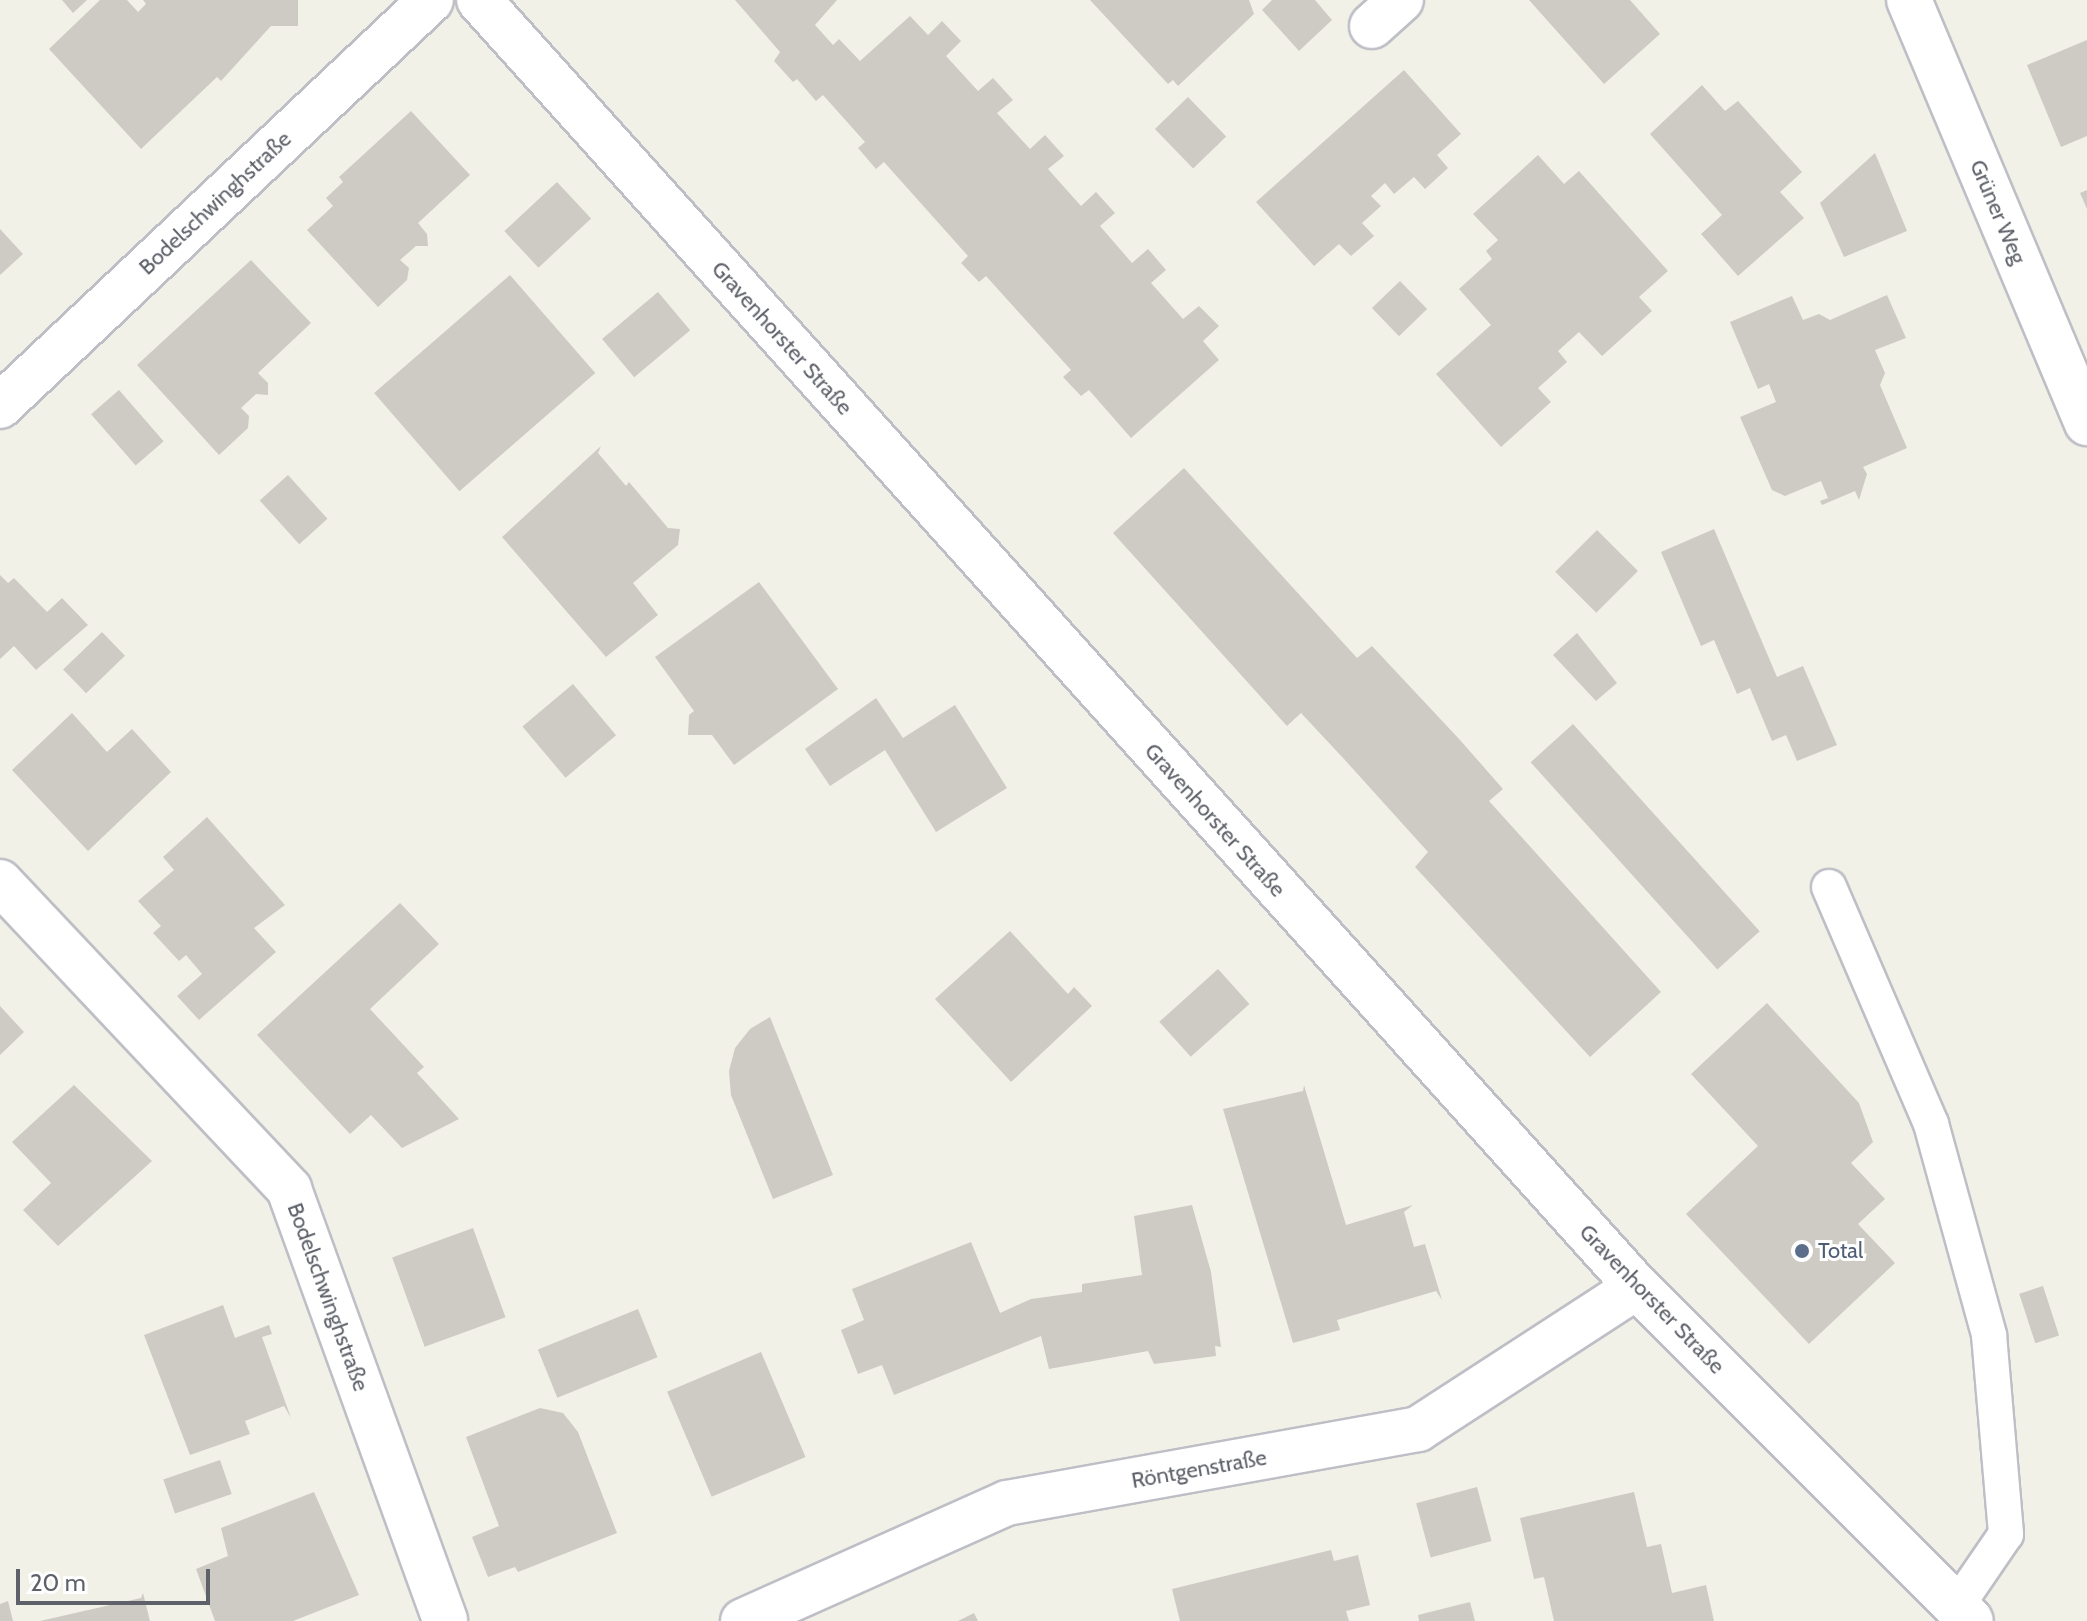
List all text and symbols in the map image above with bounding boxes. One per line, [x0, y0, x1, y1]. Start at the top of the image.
street label: Bodelschwinghstraße [133, 126, 297, 280]
street label: Grüner Weg [1964, 156, 2032, 268]
street label: Gravenhorster Straße [706, 256, 858, 420]
street label: Gravenhorster Straße [1139, 738, 1291, 902]
street label: Bodelschwinghstraße [282, 1199, 374, 1395]
street label: Gravenhorster Straße [1574, 1219, 1730, 1379]
place label: Total [1818, 1238, 1863, 1264]
marker: Total [1793, 1242, 1811, 1260]
street label: Röntgenstraße [1129, 1444, 1269, 1494]
scale bar [20, 1553, 214, 1603]
text: 20 m [30, 1568, 86, 1597]

